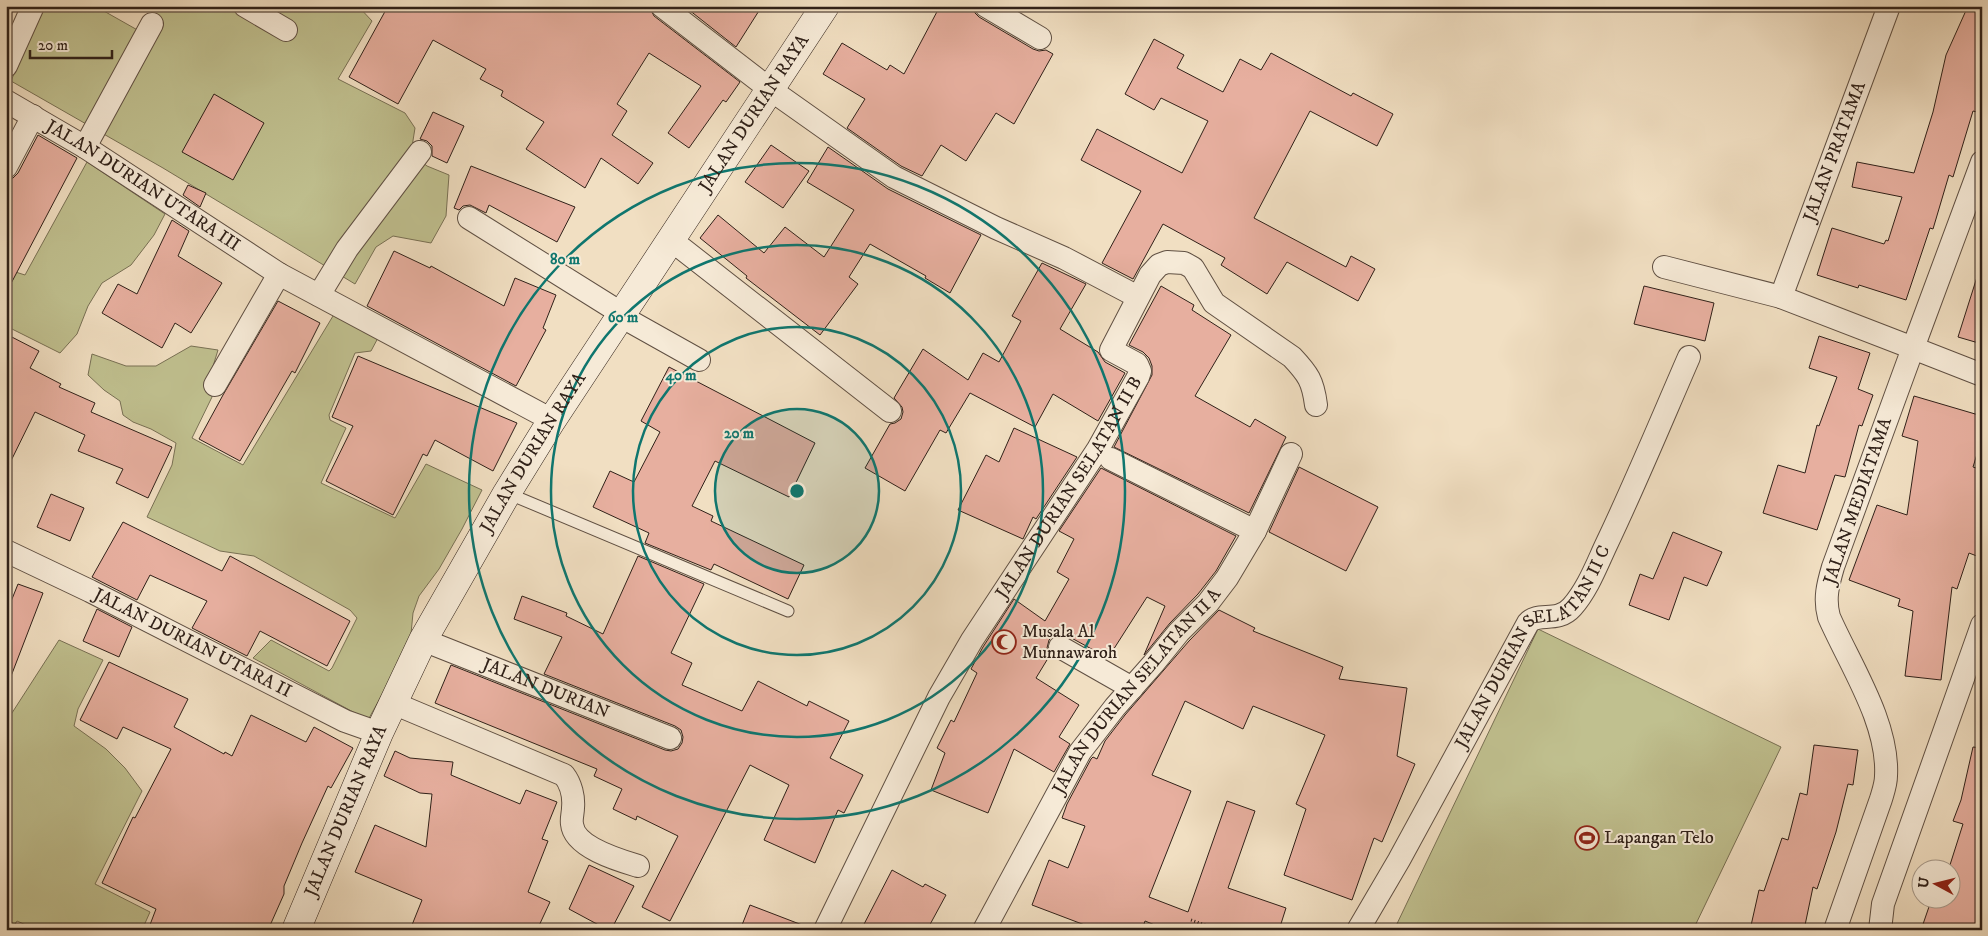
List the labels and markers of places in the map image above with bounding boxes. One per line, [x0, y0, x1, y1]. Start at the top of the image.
centre of rings [788, 482, 806, 500]
place label: Musala Al Munnawaroh [1022, 621, 1118, 664]
mosque icon: Musala Al Munnawaroh [991, 629, 1017, 655]
sports icon: Lapangan Telo [1574, 825, 1600, 851]
place label: Lapangan Telo [1604, 827, 1714, 849]

